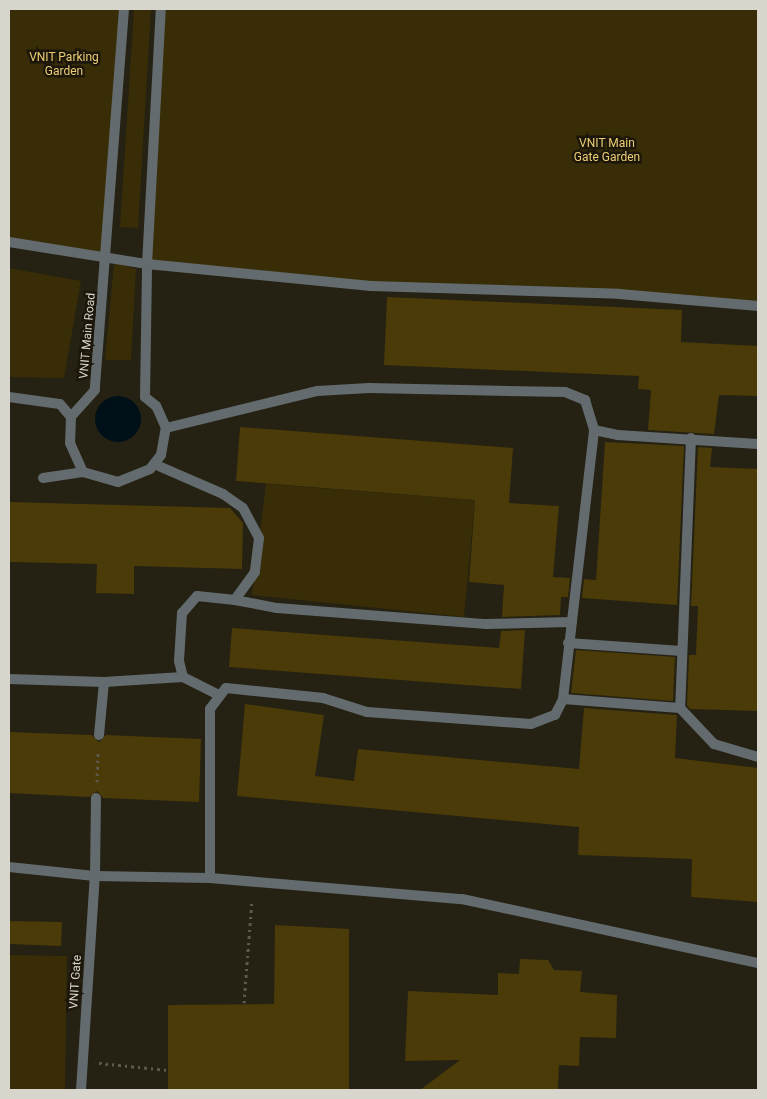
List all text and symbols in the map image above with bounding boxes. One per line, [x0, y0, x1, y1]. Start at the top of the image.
park label: VNIT Parking Garden [29, 51, 99, 79]
park label: VNIT Main Gate Garden [574, 137, 640, 165]
street label: VNIT Main Road [77, 292, 99, 380]
street label: VNIT Gate [67, 954, 85, 1010]

